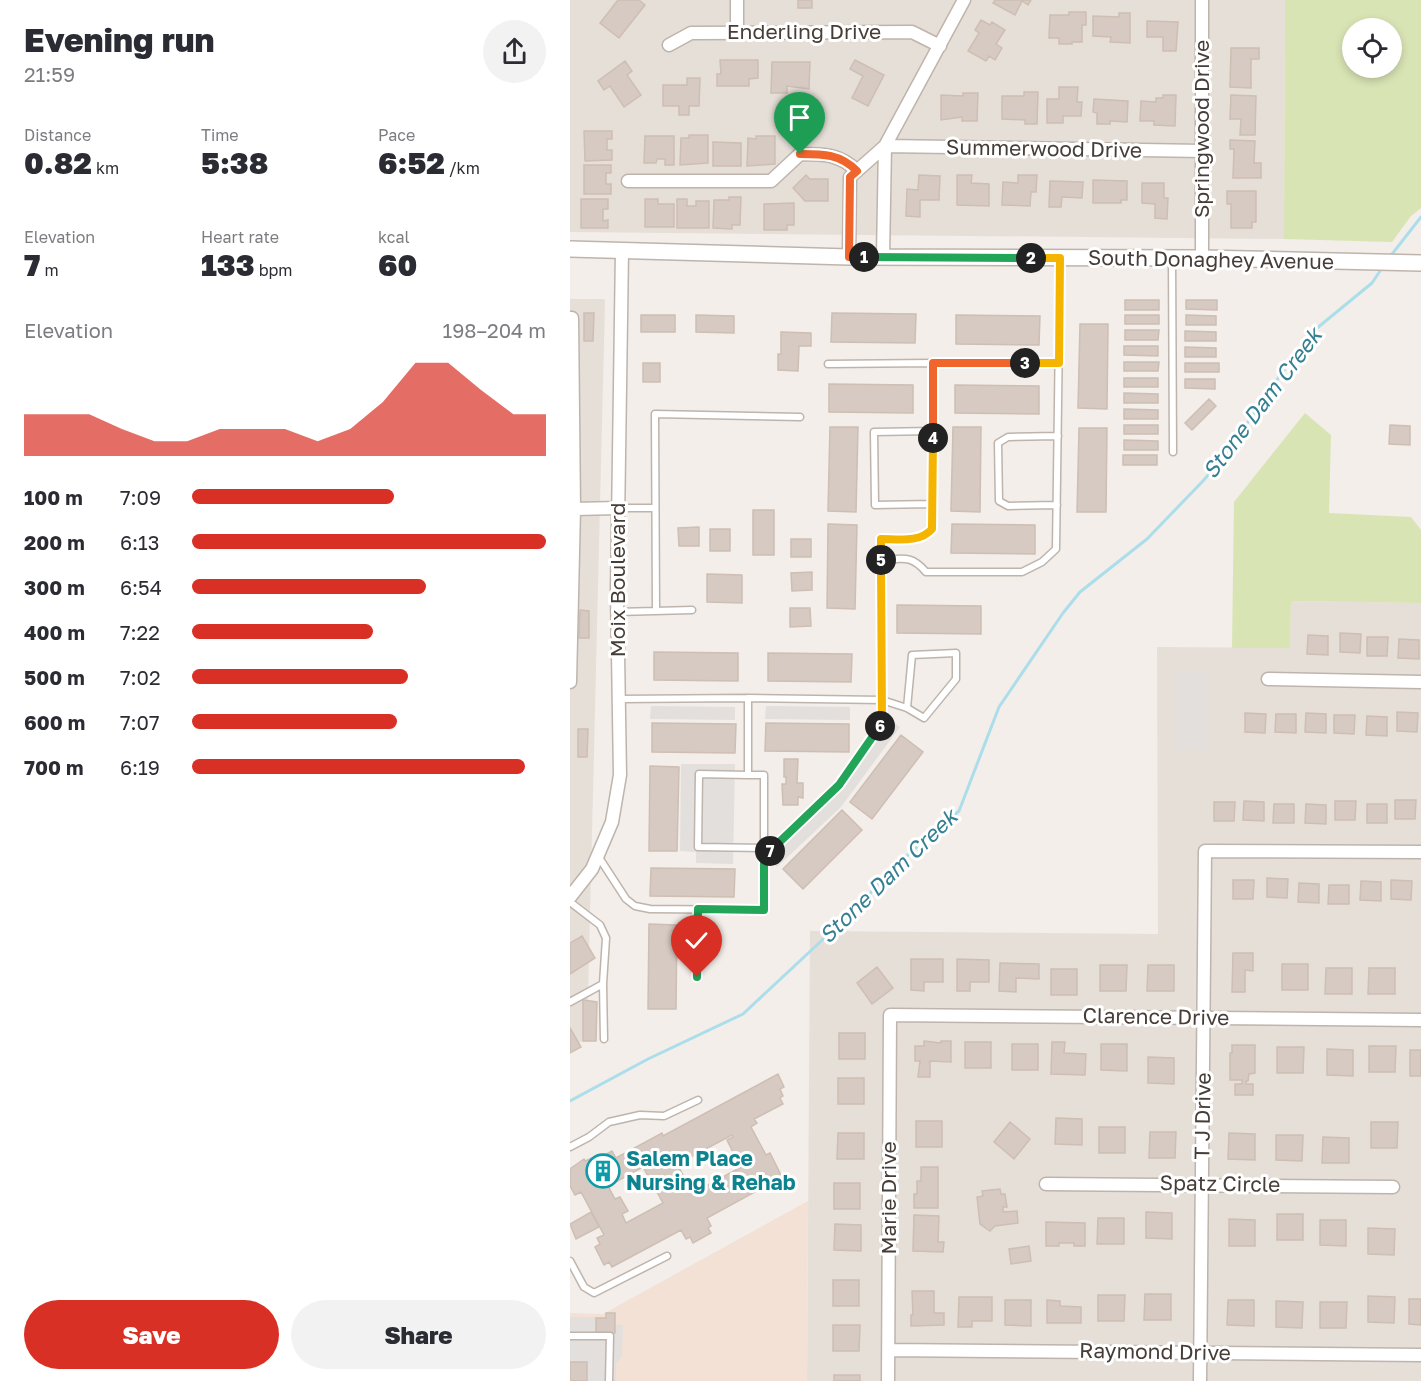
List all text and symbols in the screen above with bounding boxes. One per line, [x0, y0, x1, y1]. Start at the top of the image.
street label: Enderling Drive [727, 18, 881, 44]
map controls [1342, 18, 1402, 78]
button: locate [1342, 18, 1402, 78]
text: Evening run [24, 20, 215, 59]
button: share [483, 20, 546, 83]
street label: Springwood Drive [1188, 40, 1214, 218]
text: 21:59 [24, 62, 75, 86]
pin [774, 92, 825, 154]
icon: arrive [783, 101, 816, 134]
text: Distance [24, 125, 91, 145]
text: Time [201, 125, 239, 145]
text: Pace [378, 125, 415, 145]
street label: Summerwood Drive [946, 133, 1142, 163]
text: 0.82 [24, 145, 92, 181]
text: 5:38 [201, 145, 268, 181]
text: 6:52 [378, 145, 445, 181]
text: km [92, 158, 119, 178]
text: /km [445, 158, 480, 178]
text: Elevation [24, 227, 95, 247]
text: Heart rate [201, 227, 279, 247]
text: kcal [378, 227, 410, 247]
pin: 1 [849, 242, 879, 272]
pin: 2 [1016, 243, 1046, 273]
street label: South Donaghey Avenue [1088, 244, 1334, 274]
text: 7 [24, 247, 40, 283]
text: 133 [201, 247, 255, 283]
text: 60 [378, 247, 417, 283]
text: 1 [860, 247, 868, 267]
text: 2 [1026, 248, 1036, 268]
text: m [40, 260, 59, 280]
text: bpm [255, 260, 292, 280]
text: Elevation [24, 318, 113, 342]
text: 198–204 m [443, 318, 546, 342]
water label: Stone Dam Creek [1196, 320, 1329, 483]
pin: 3 [1010, 348, 1040, 378]
text: 3 [1020, 353, 1030, 373]
pin: 4 [918, 423, 948, 453]
text: 4 [928, 428, 938, 448]
text: 100 m [24, 485, 83, 509]
text: 7:09 [120, 485, 161, 509]
street label: Moix Boulevard [604, 503, 630, 657]
text: 200 m [24, 530, 85, 554]
text: 6:13 [120, 530, 160, 554]
pin: 5 [866, 545, 896, 575]
text: 5 [876, 550, 886, 570]
text: 300 m [24, 575, 85, 599]
text: 6:54 [120, 575, 162, 599]
text: 400 m [24, 620, 85, 644]
text: 7:22 [120, 620, 160, 644]
text: 500 m [24, 665, 85, 689]
text: 7:02 [120, 665, 161, 689]
text: 600 m [24, 710, 85, 734]
text: 7:07 [120, 710, 160, 734]
pin: 6 [865, 711, 895, 741]
text: 6 [875, 716, 885, 736]
text: 700 m [24, 755, 83, 779]
text: 6:19 [120, 755, 160, 779]
water label: Stone Dam Creek [813, 801, 964, 948]
pin: 7 [755, 836, 785, 866]
text: 7 [766, 841, 774, 861]
pin [671, 915, 722, 977]
icon: check [680, 924, 713, 957]
street label: Clarence Drive [1082, 1002, 1230, 1030]
street label: T J Drive [1188, 1072, 1216, 1160]
street label: Marie Drive [875, 1141, 901, 1255]
place label: Salem Place Nursing & Rehab [626, 1145, 796, 1195]
building icon: Salem Place Nursing & Rehab [585, 1153, 621, 1189]
street label: Spatz Circle [1159, 1169, 1281, 1197]
button: Save [24, 1300, 279, 1369]
button: Share [291, 1300, 546, 1369]
street label: Raymond Drive [1079, 1337, 1231, 1365]

